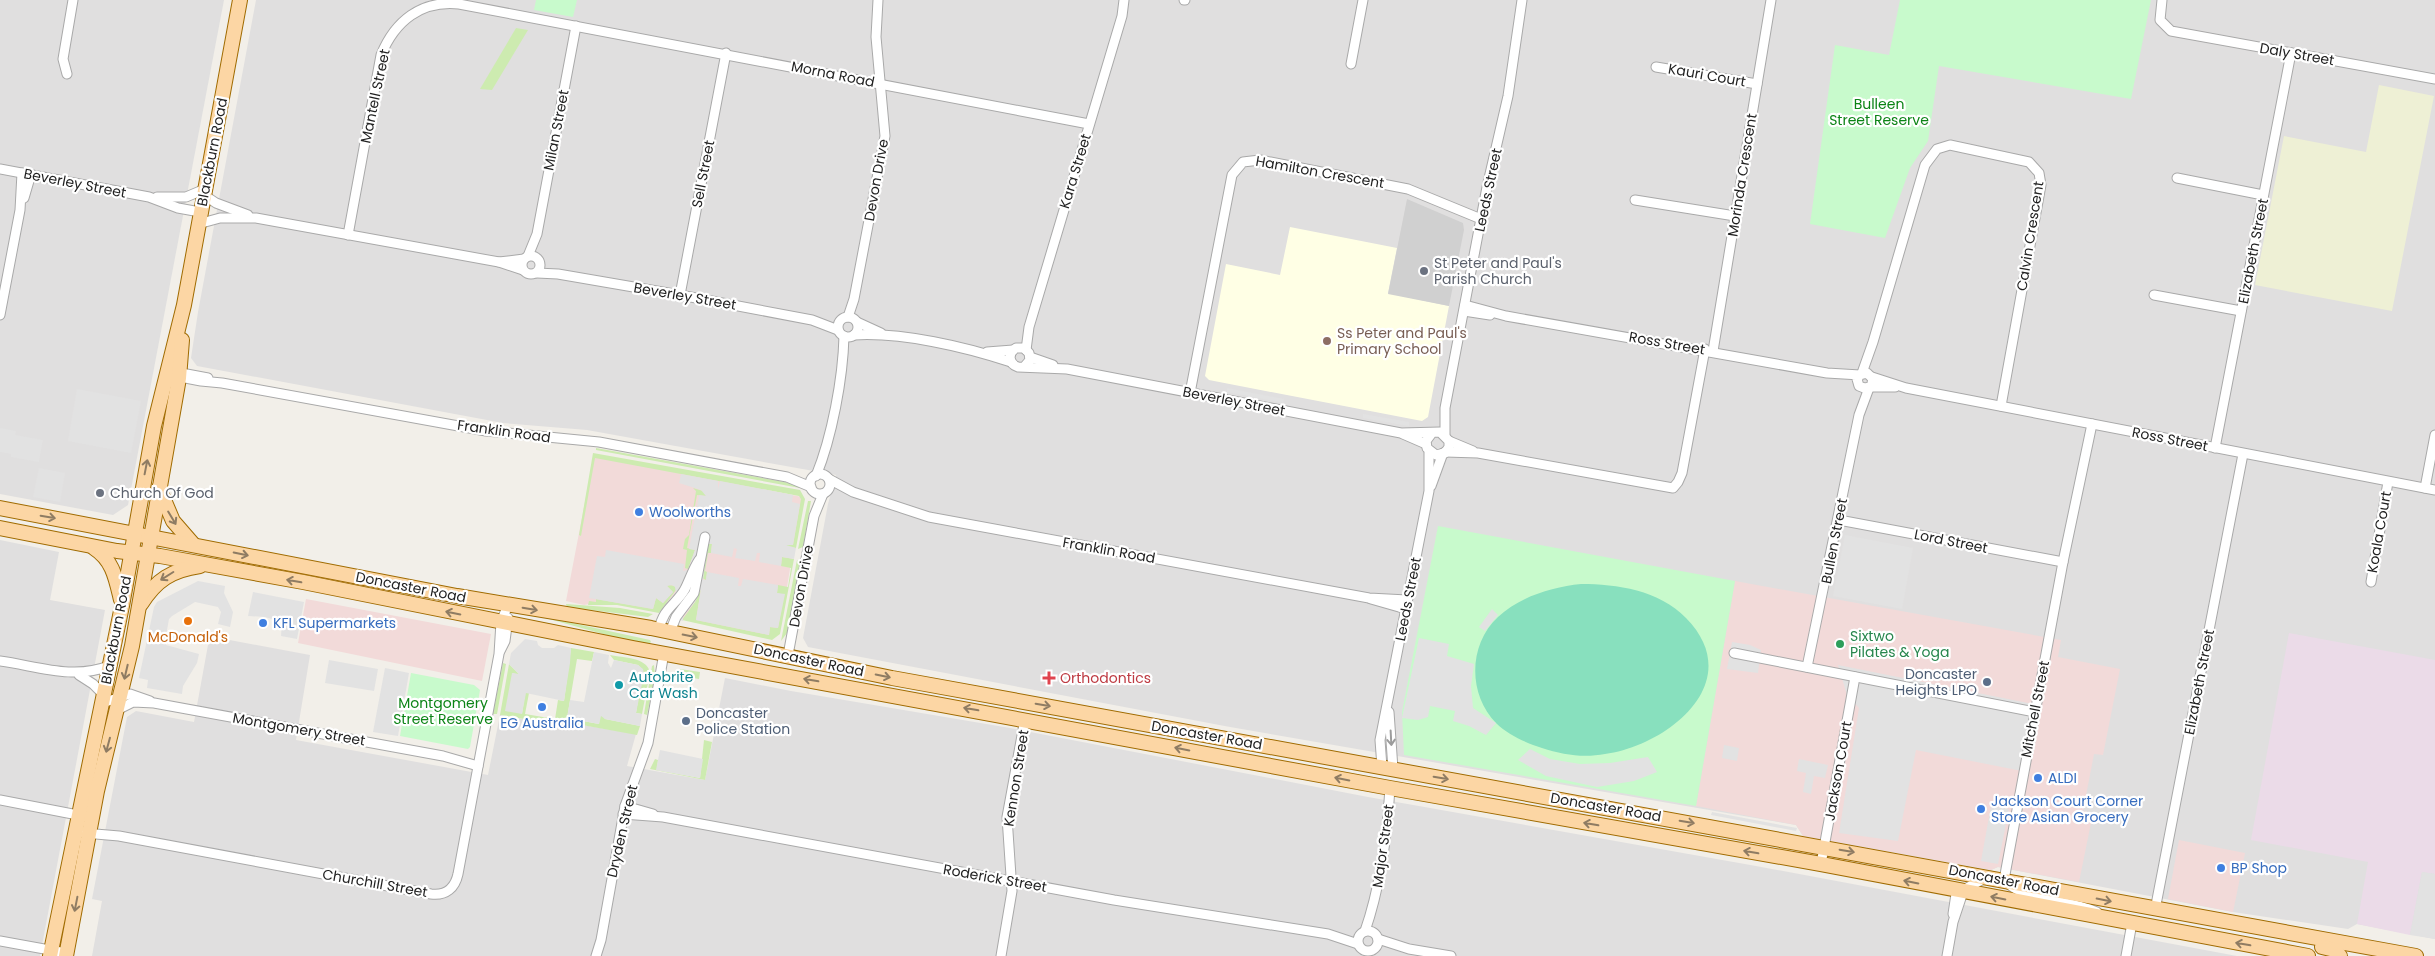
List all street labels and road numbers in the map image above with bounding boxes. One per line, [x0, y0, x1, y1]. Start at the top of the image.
street label: Daly Street [2258, 38, 2336, 70]
street label: Mantell Street [355, 47, 395, 145]
street label: Morna Road [789, 56, 877, 92]
street label: Kauri Court [1667, 58, 1747, 92]
street label: Milan Street [538, 88, 574, 172]
street label: Blackburn Road [192, 96, 232, 208]
street label: Morinda Crescent [1722, 112, 1762, 238]
street label: Kara Street [1054, 131, 1096, 211]
street label: Devon Drive [859, 137, 893, 223]
street label: Sell Street [687, 138, 719, 210]
street label: Leeds Street [1469, 146, 1507, 234]
street label: Hamilton Crescent [1254, 151, 1386, 193]
street label: Beverley Street [22, 163, 128, 203]
street label: Calvin Crescent [2011, 180, 2049, 292]
street label: Elizabeth Street [2233, 197, 2273, 305]
street label: Beverley Street [632, 277, 738, 315]
street label: Ross Street [1627, 326, 1707, 360]
street label: Beverley Street [1181, 381, 1287, 421]
street label: Franklin Road [456, 415, 552, 447]
street label: Ross Street [2130, 422, 2210, 456]
street label: Koala Court [2362, 490, 2396, 574]
street label: Bullen Street [1816, 496, 1852, 586]
street label: Lord Street [1913, 524, 1989, 558]
street label: Franklin Road [1061, 532, 1157, 568]
street label: Devon Drive [784, 543, 818, 629]
street label: Leeds Street [1390, 555, 1426, 643]
street label: Doncaster Road [354, 566, 468, 608]
street label: Blackburn Road [96, 574, 136, 686]
street label: Elizabeth Street [2179, 628, 2219, 736]
street label: Doncaster Road [752, 639, 866, 681]
street label: Mitchell Street [2016, 659, 2054, 759]
street label: Montgomery Street [231, 707, 367, 751]
street label: Doncaster Road [1150, 715, 1264, 755]
street label: Jackson Court [1819, 720, 1857, 822]
street label: Kennon Street [998, 728, 1034, 828]
street label: Dryden Street [602, 783, 642, 879]
street label: Doncaster Road [1549, 787, 1663, 827]
street label: Major Street [1367, 803, 1399, 889]
street label: Roderick Street [942, 859, 1048, 897]
street label: Doncaster Road [1947, 859, 2061, 901]
street label: Churchill Street [321, 864, 429, 902]

